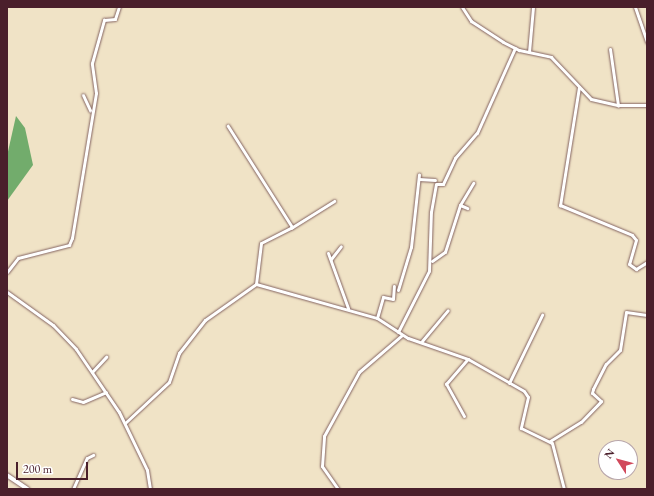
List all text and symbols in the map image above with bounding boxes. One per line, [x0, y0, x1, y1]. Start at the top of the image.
north arrow [598, 440, 638, 480]
text: N [601, 446, 617, 461]
scale bar [18, 454, 90, 480]
text: 200 m [23, 461, 52, 477]

